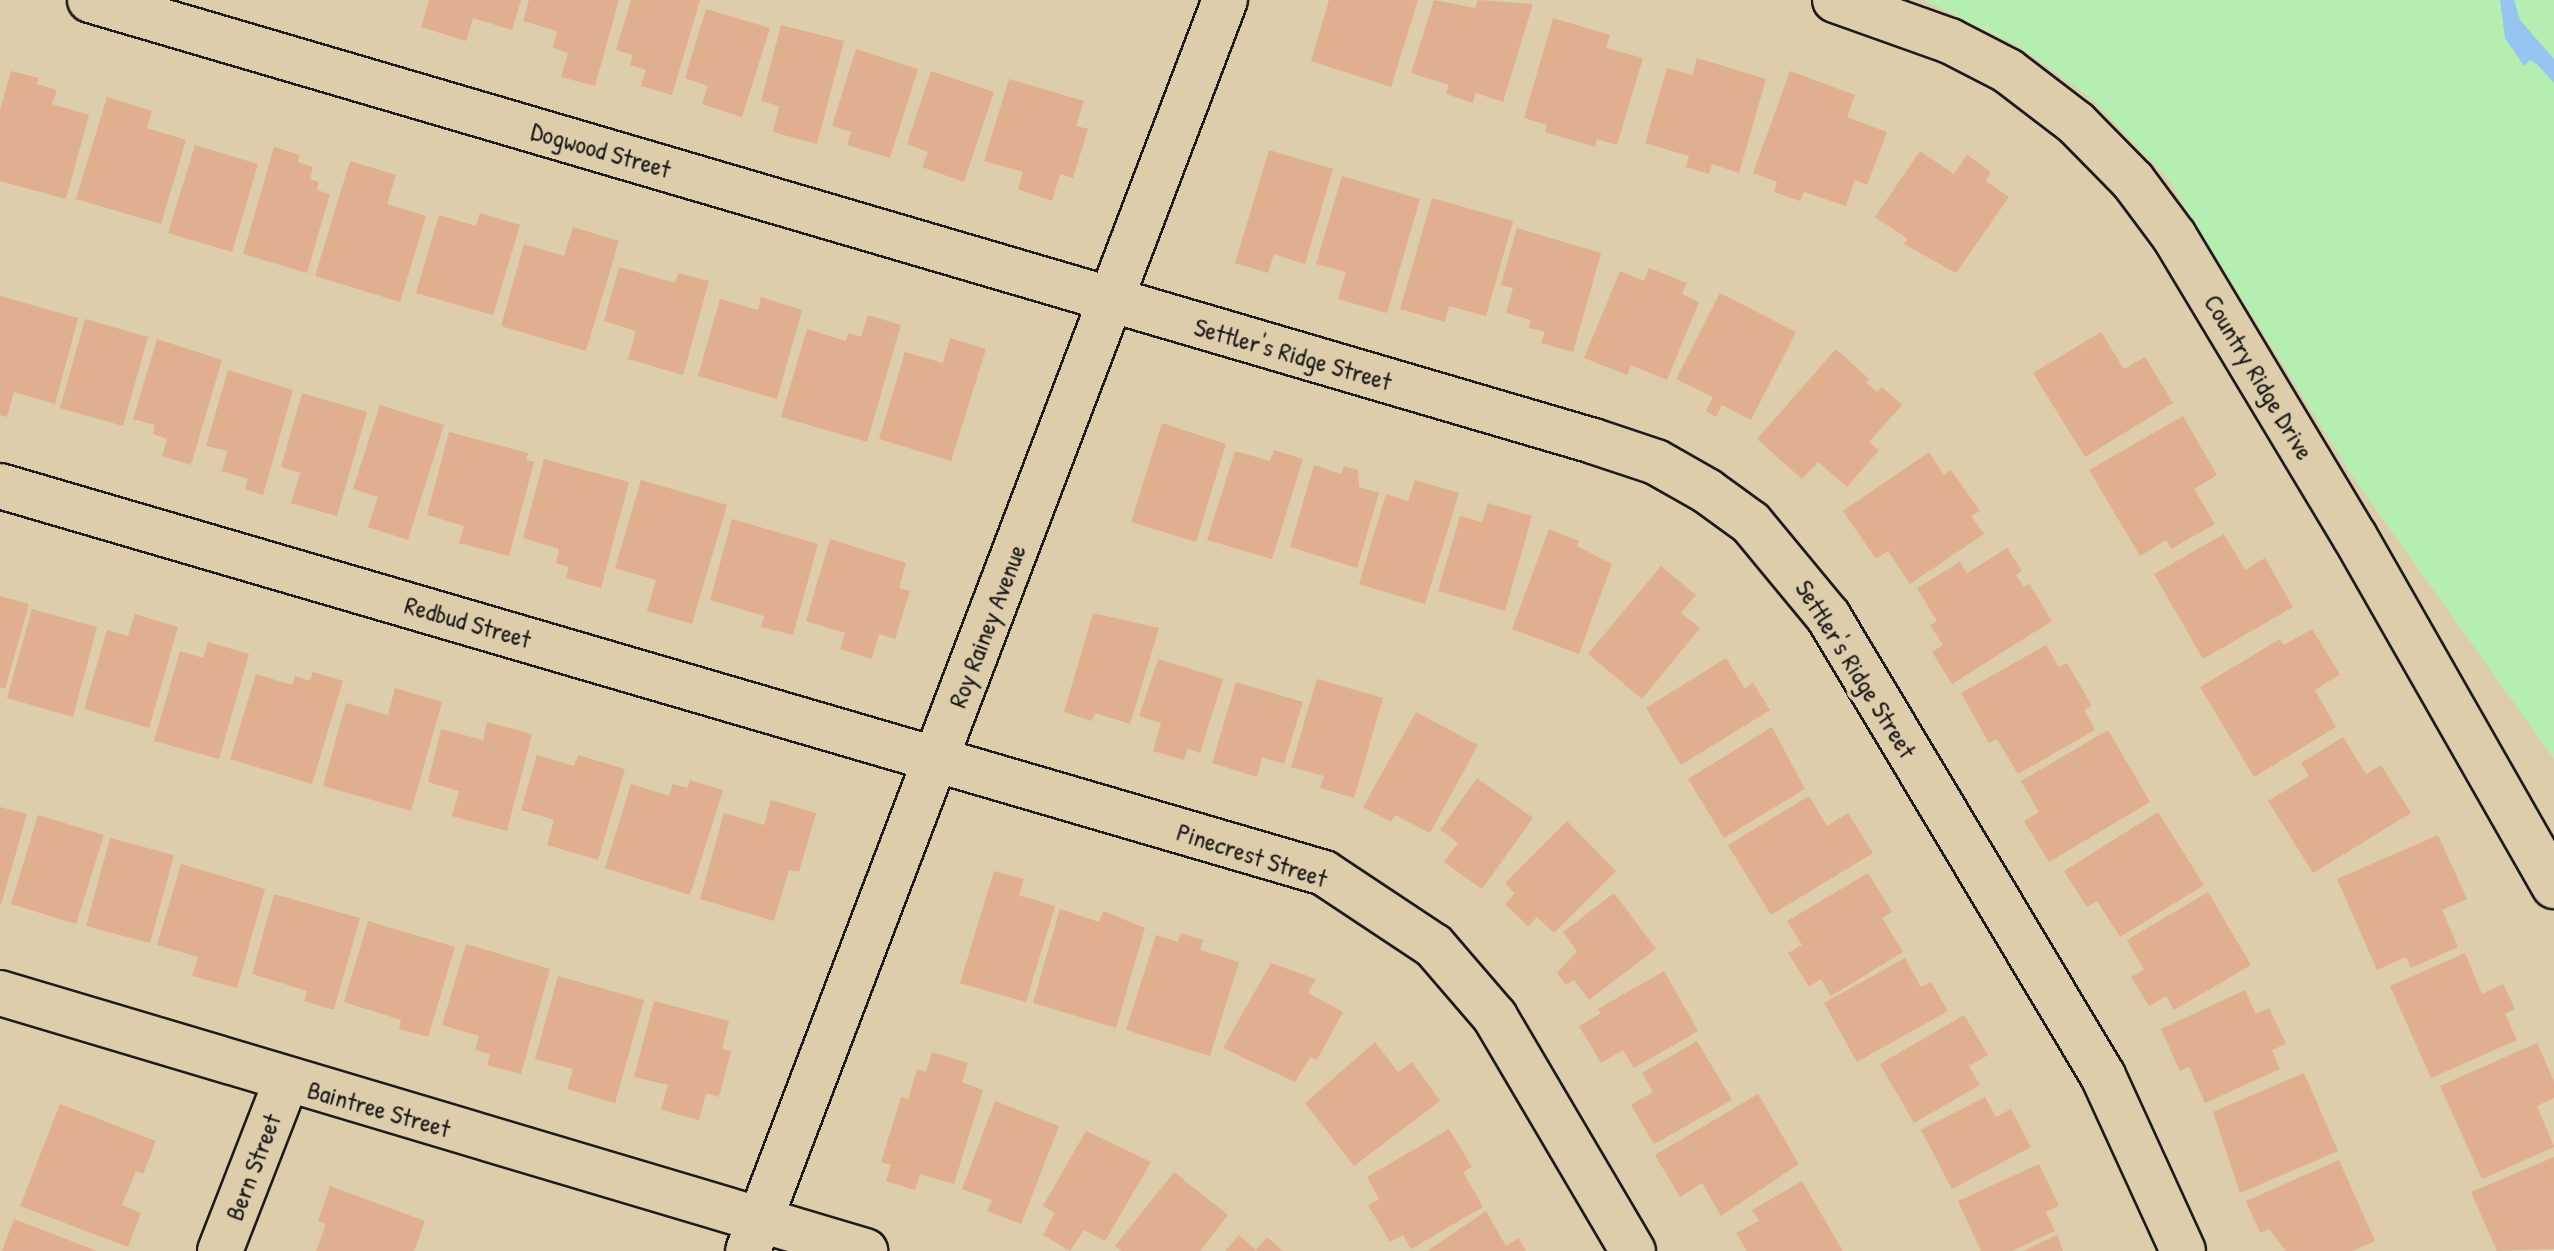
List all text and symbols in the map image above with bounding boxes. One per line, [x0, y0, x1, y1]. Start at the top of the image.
street label: Dogwood Street [527, 115, 675, 185]
street label: Country Ridge Drive [2197, 289, 2321, 465]
street label: Settler's Ridge Street [1191, 311, 1395, 397]
street label: Roy Rainey Avenue [942, 540, 1032, 712]
street label: Settler's Ridge Street [1789, 574, 1923, 764]
street label: Redbud Street [401, 589, 535, 655]
street label: Pinecrest Street [1173, 816, 1331, 894]
street label: Baintree Street [304, 1074, 454, 1144]
street label: Bern Street [218, 1109, 288, 1225]

